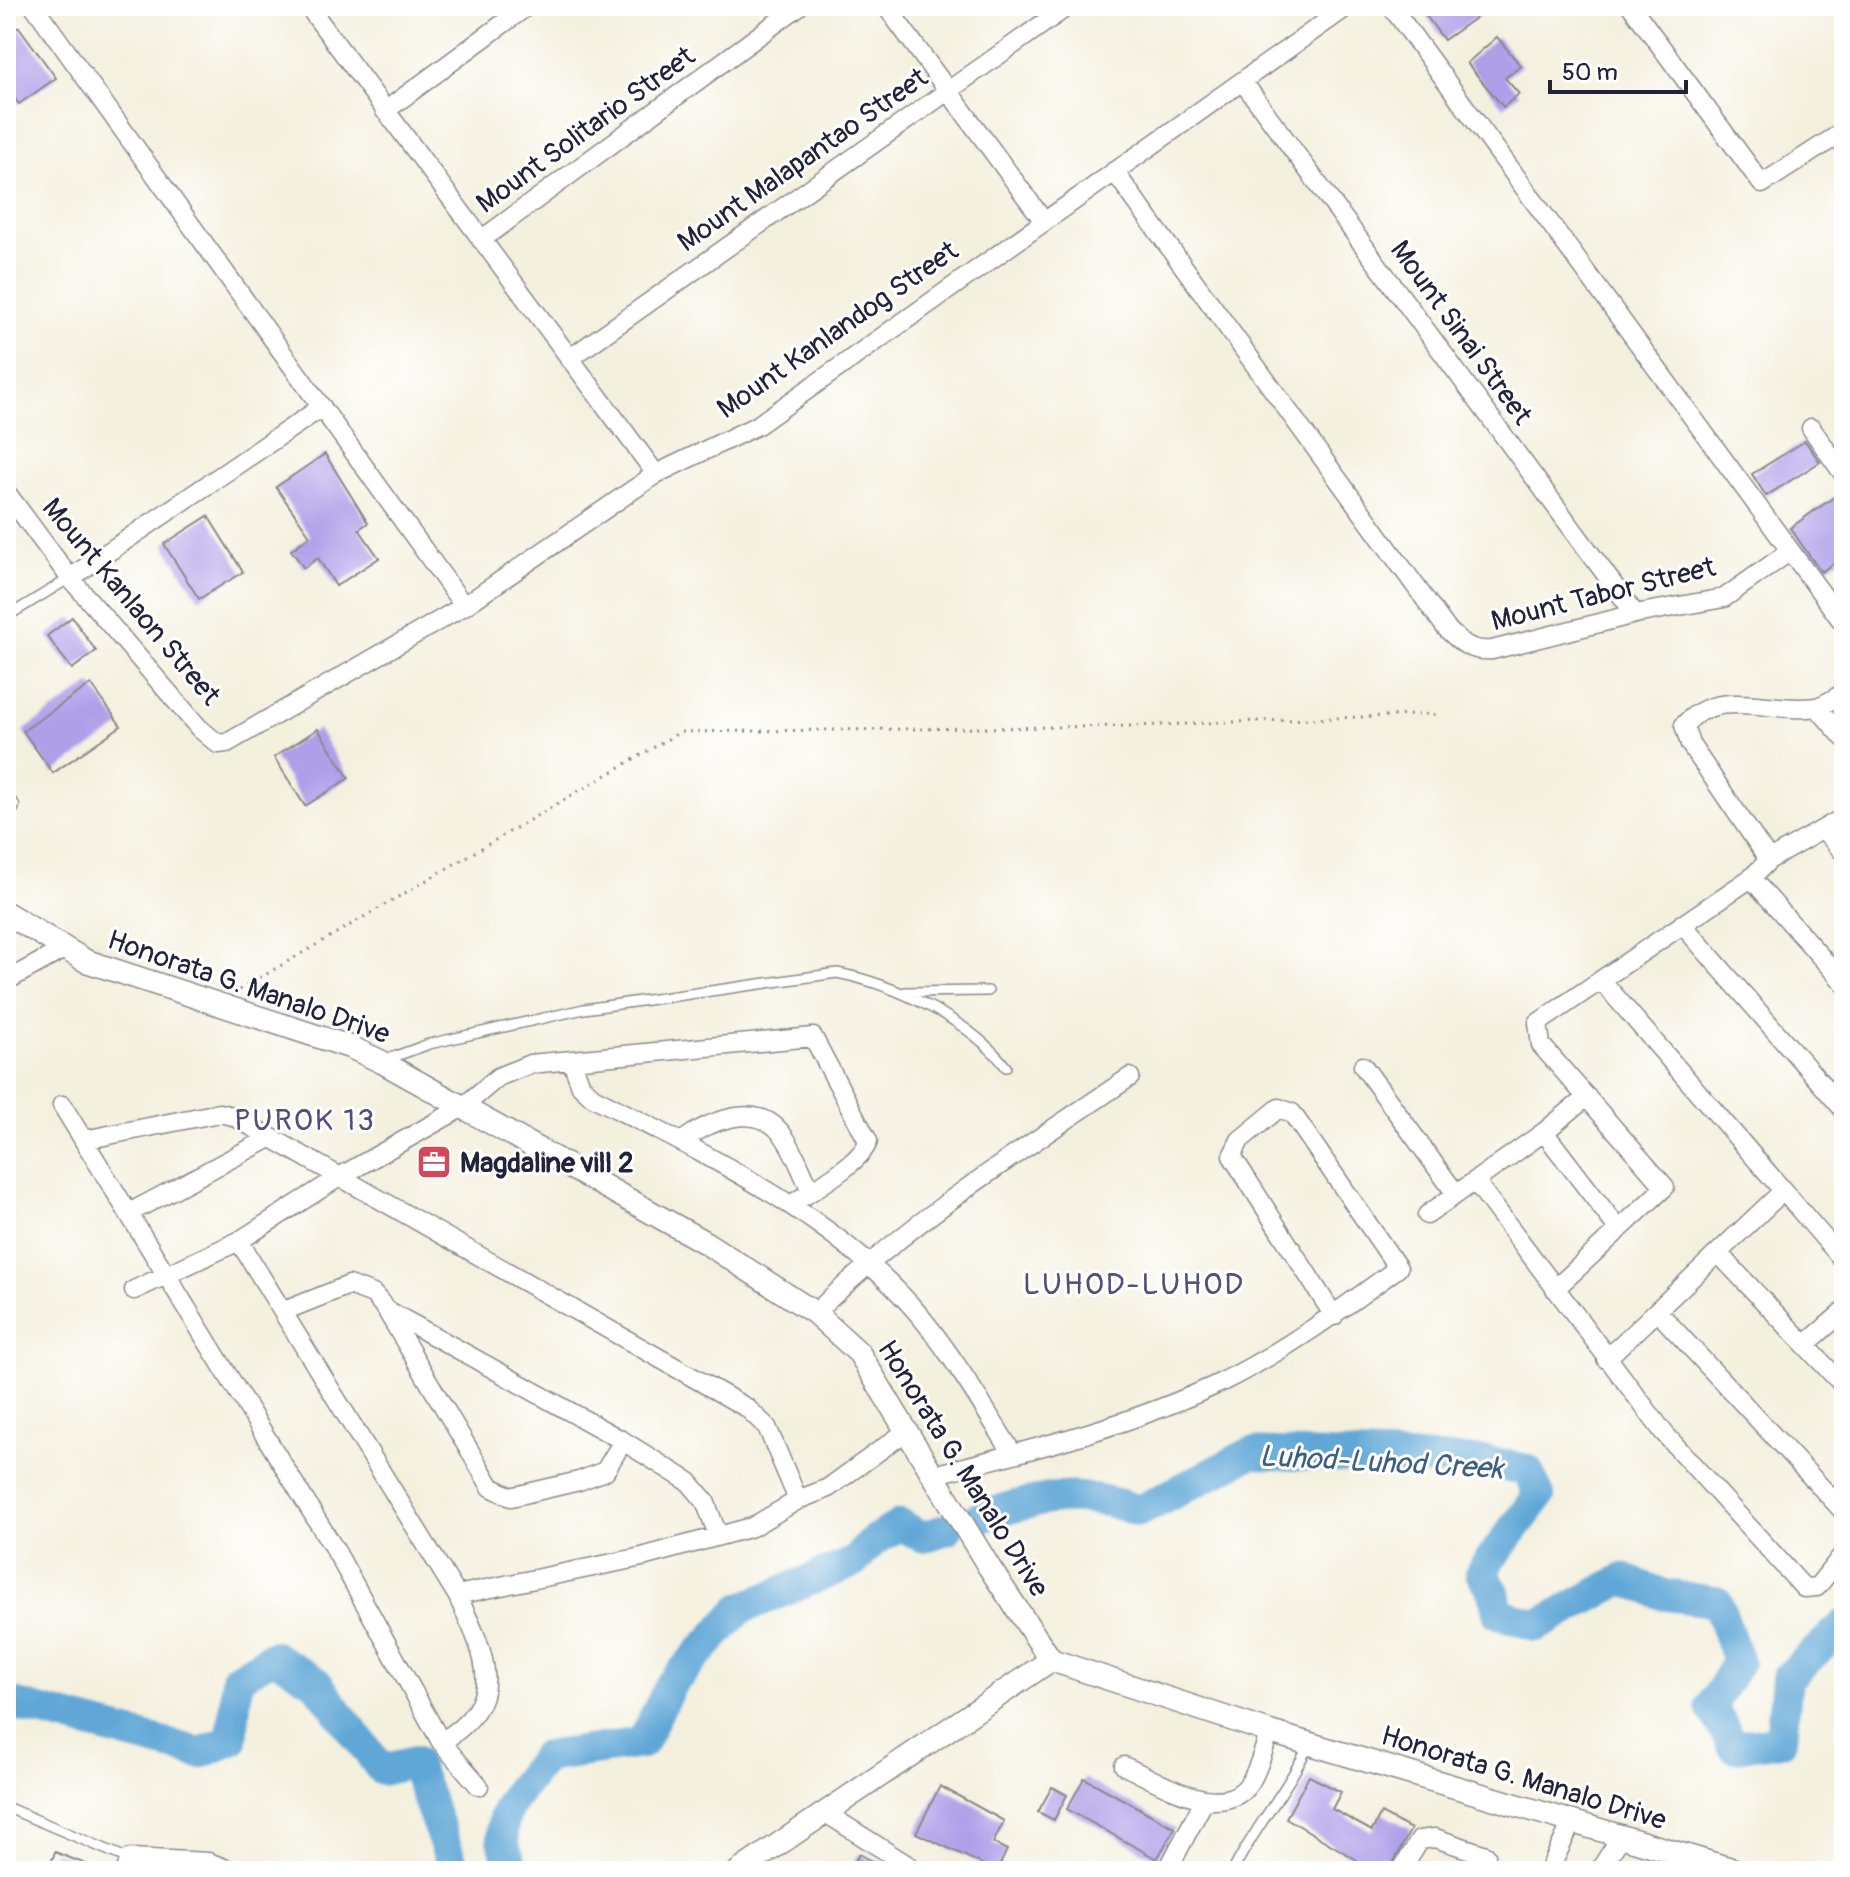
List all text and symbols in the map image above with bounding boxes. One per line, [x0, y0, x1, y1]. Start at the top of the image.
street label: Mount Solitario Street [470, 39, 703, 221]
scale bar [1550, 44, 1686, 94]
text: 50 m [1562, 58, 1618, 87]
street label: Mount Malapantao Street [671, 60, 935, 260]
street label: Mount Kanlandog Street [711, 233, 966, 427]
street label: Mount Sinai Street [1382, 234, 1540, 432]
street label: Mount Kanlaon Street [34, 491, 228, 713]
street label: Mount Tabor Street [1488, 549, 1720, 639]
street label: Honorata G. Manalo Drive [103, 923, 394, 1052]
district label: PUROK 13 [234, 1102, 376, 1139]
office icon: Magdaline vill 2 [415, 1143, 453, 1181]
place label: Magdaline vill 2 [460, 1146, 634, 1181]
district label: LUHOD-LUHOD [1023, 1266, 1245, 1303]
street label: Honorata G. Manalo Drive [869, 1334, 1056, 1604]
water label: Luhod-Luhod Creek [1258, 1438, 1506, 1487]
street label: Honorata G. Manalo Drive [1377, 1718, 1670, 1838]

